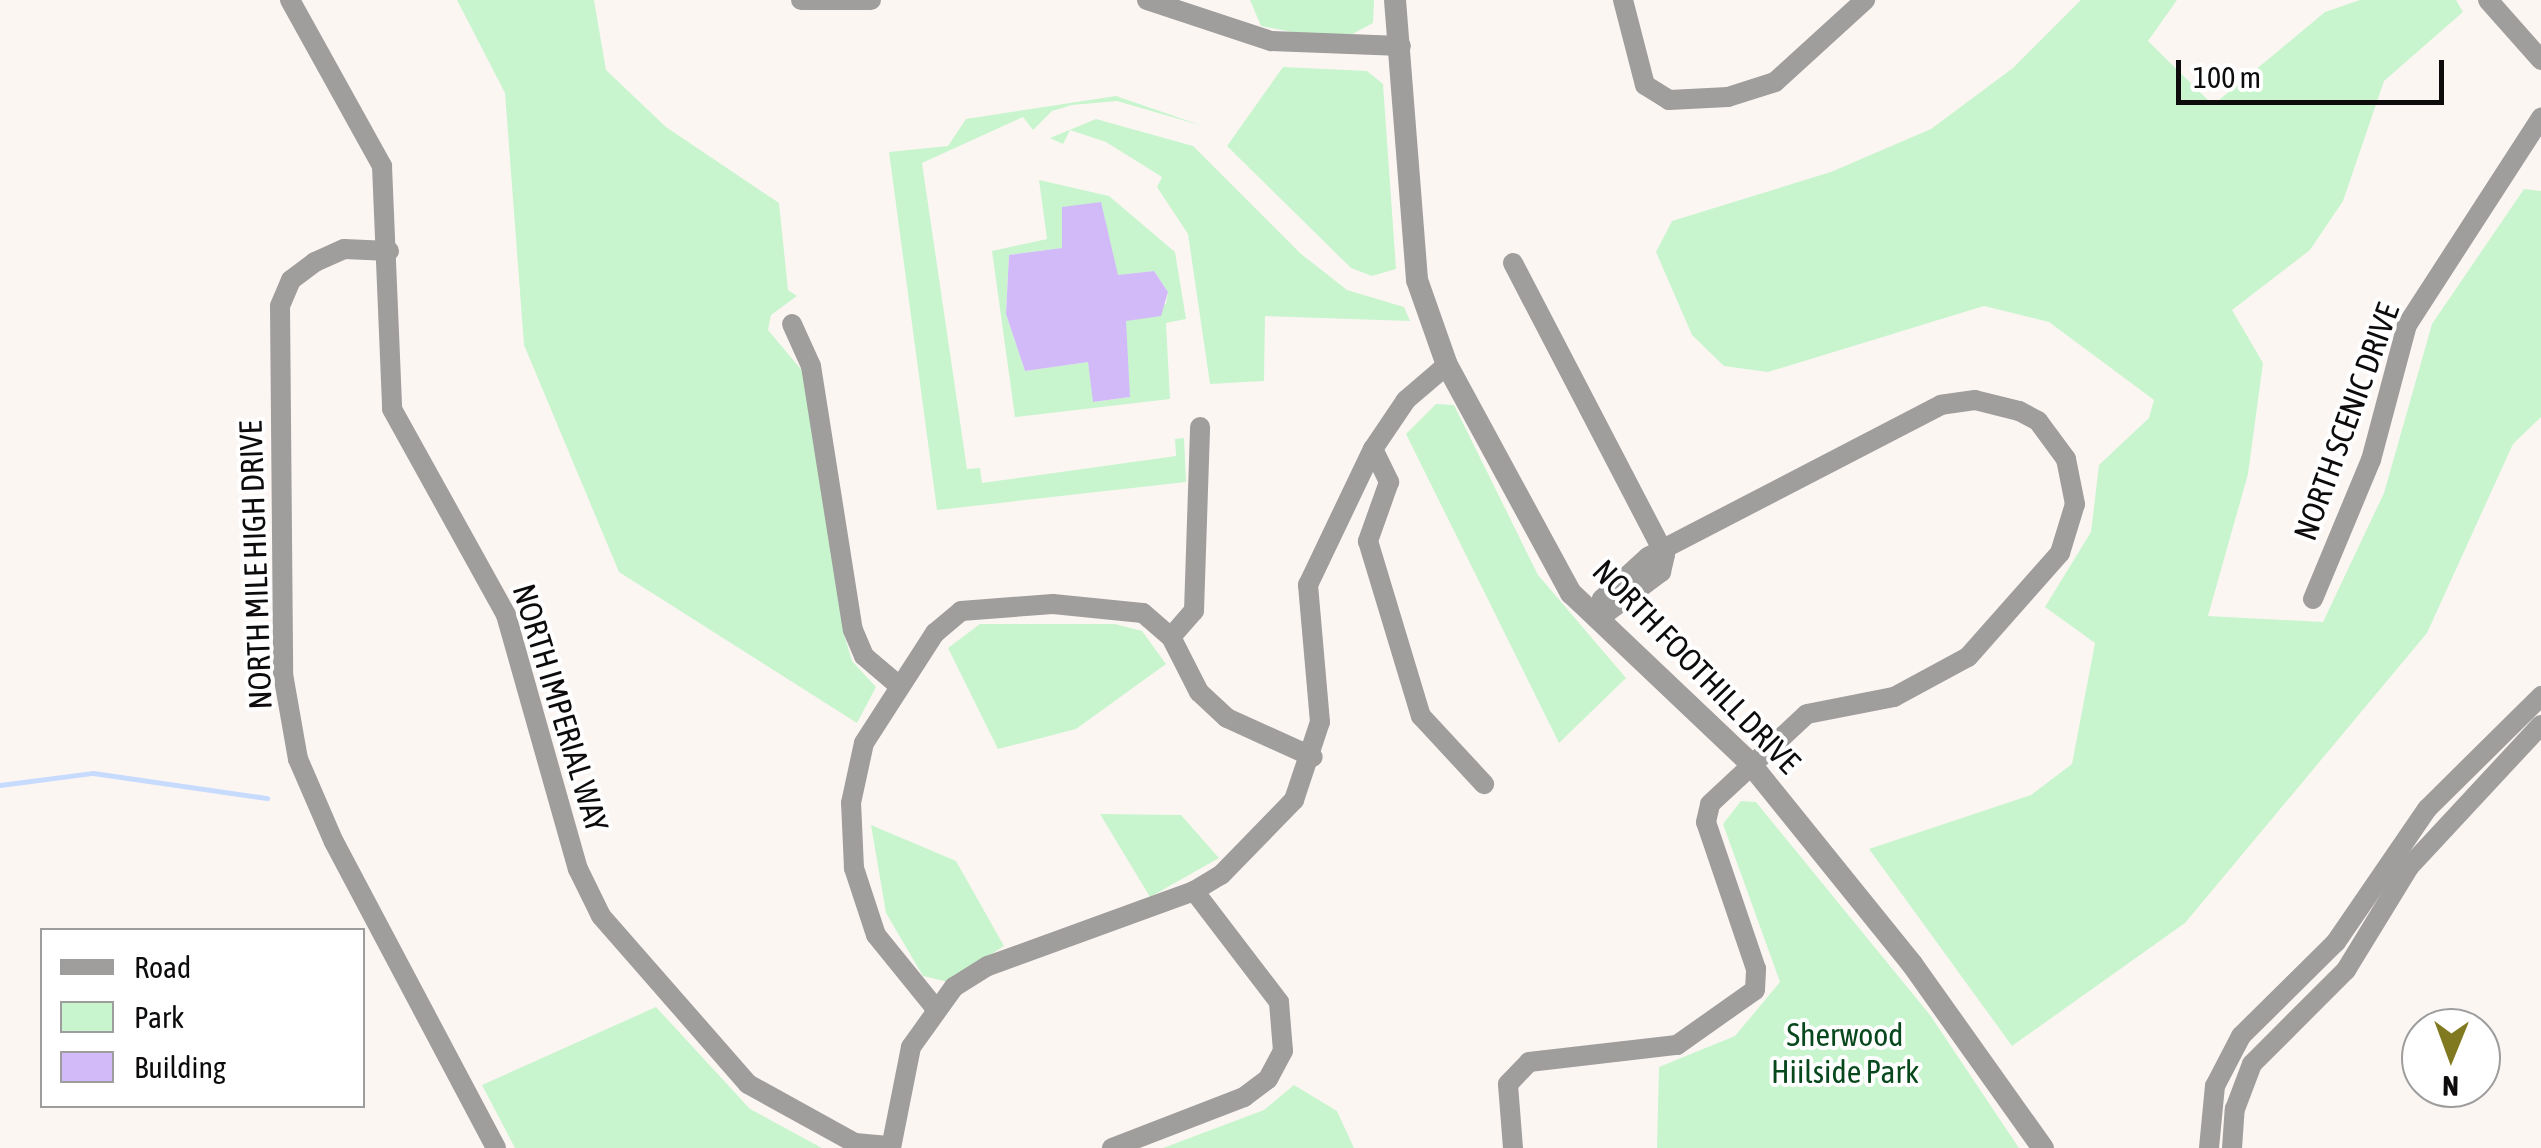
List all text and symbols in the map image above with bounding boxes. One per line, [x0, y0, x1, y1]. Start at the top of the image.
scale bar [2181, 40, 2448, 102]
text: 100 m [2193, 60, 2261, 94]
street label: NORTH SCENIC DRIVE [2286, 298, 2408, 546]
street label: NORTH MILE HIGH DRIVE [232, 420, 280, 710]
street label: NORTH FOOTHILL DRIVE [1584, 552, 1808, 782]
street label: NORTH IMPERIAL WAY [504, 580, 616, 836]
legend [40, 928, 365, 1108]
text: Road [134, 950, 191, 984]
text: Park [134, 1000, 184, 1034]
north arrow [2401, 1008, 2501, 1108]
park label: Sherwood Hiilside Park [1771, 1017, 1919, 1092]
text: Building [134, 1050, 226, 1084]
text: N [2442, 1070, 2459, 1102]

